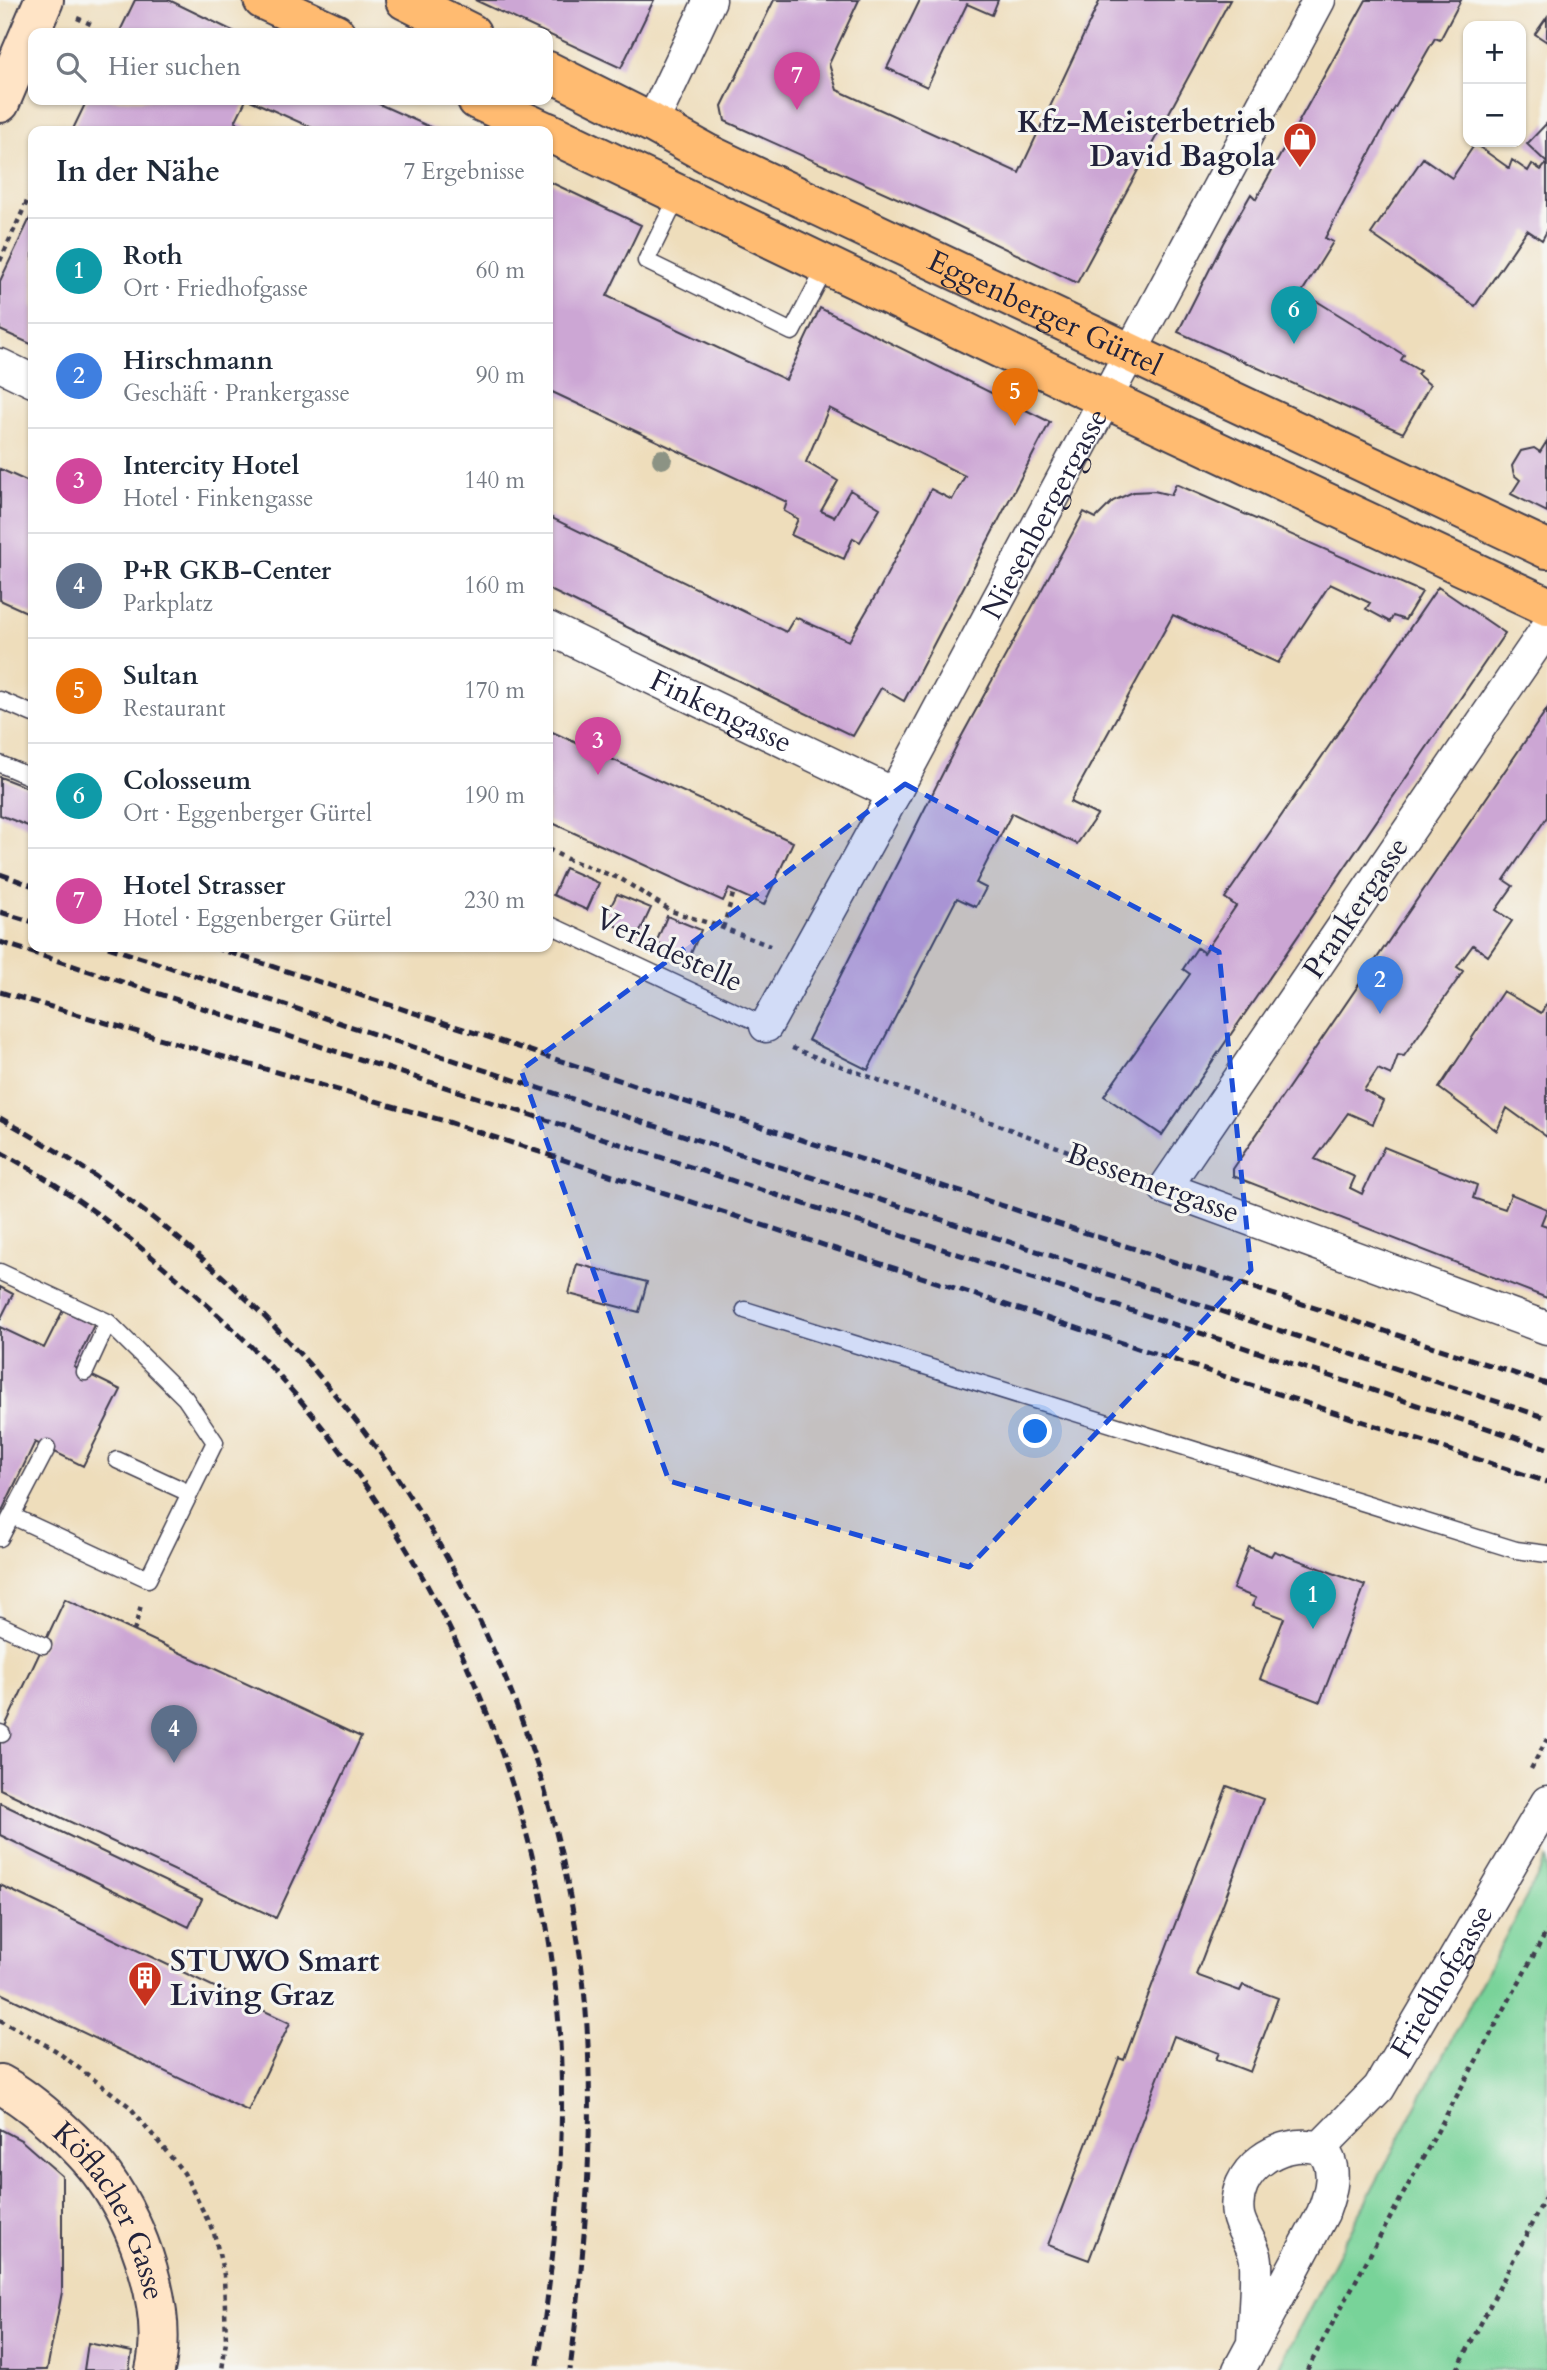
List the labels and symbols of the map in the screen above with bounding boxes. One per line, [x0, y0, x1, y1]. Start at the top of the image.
pin: 7 [774, 52, 820, 110]
place label: Kfz-Meisterbetrieb David Bagola [1017, 102, 1276, 177]
shop icon: Kfz-Meisterbetrieb David Bagola [1281, 120, 1319, 169]
street label: Eggenberger Gürtel [921, 240, 1170, 386]
pin: 6 [1271, 286, 1317, 344]
pin: 5 [992, 368, 1038, 426]
street label: Niesenbergergasse [971, 401, 1117, 626]
street label: Finkengasse [643, 660, 799, 763]
pin: 3 [575, 717, 621, 775]
street label: Prankergasse [1293, 829, 1419, 987]
street label: Verladestelle [588, 898, 750, 1002]
pin: 2 [1357, 956, 1403, 1014]
street label: Bessemergasse [1061, 1133, 1245, 1233]
your location [1018, 1414, 1052, 1448]
pin: 1 [1290, 1571, 1336, 1629]
pin: 4 [151, 1705, 197, 1763]
street label: Friedhofgasse [1381, 1897, 1503, 2066]
place label: STUWO Smart Living Graz [170, 1941, 380, 2016]
building icon: STUWO Smart Living Graz [126, 1959, 164, 2008]
street label: Köflacher Gasse [44, 2112, 175, 2304]

